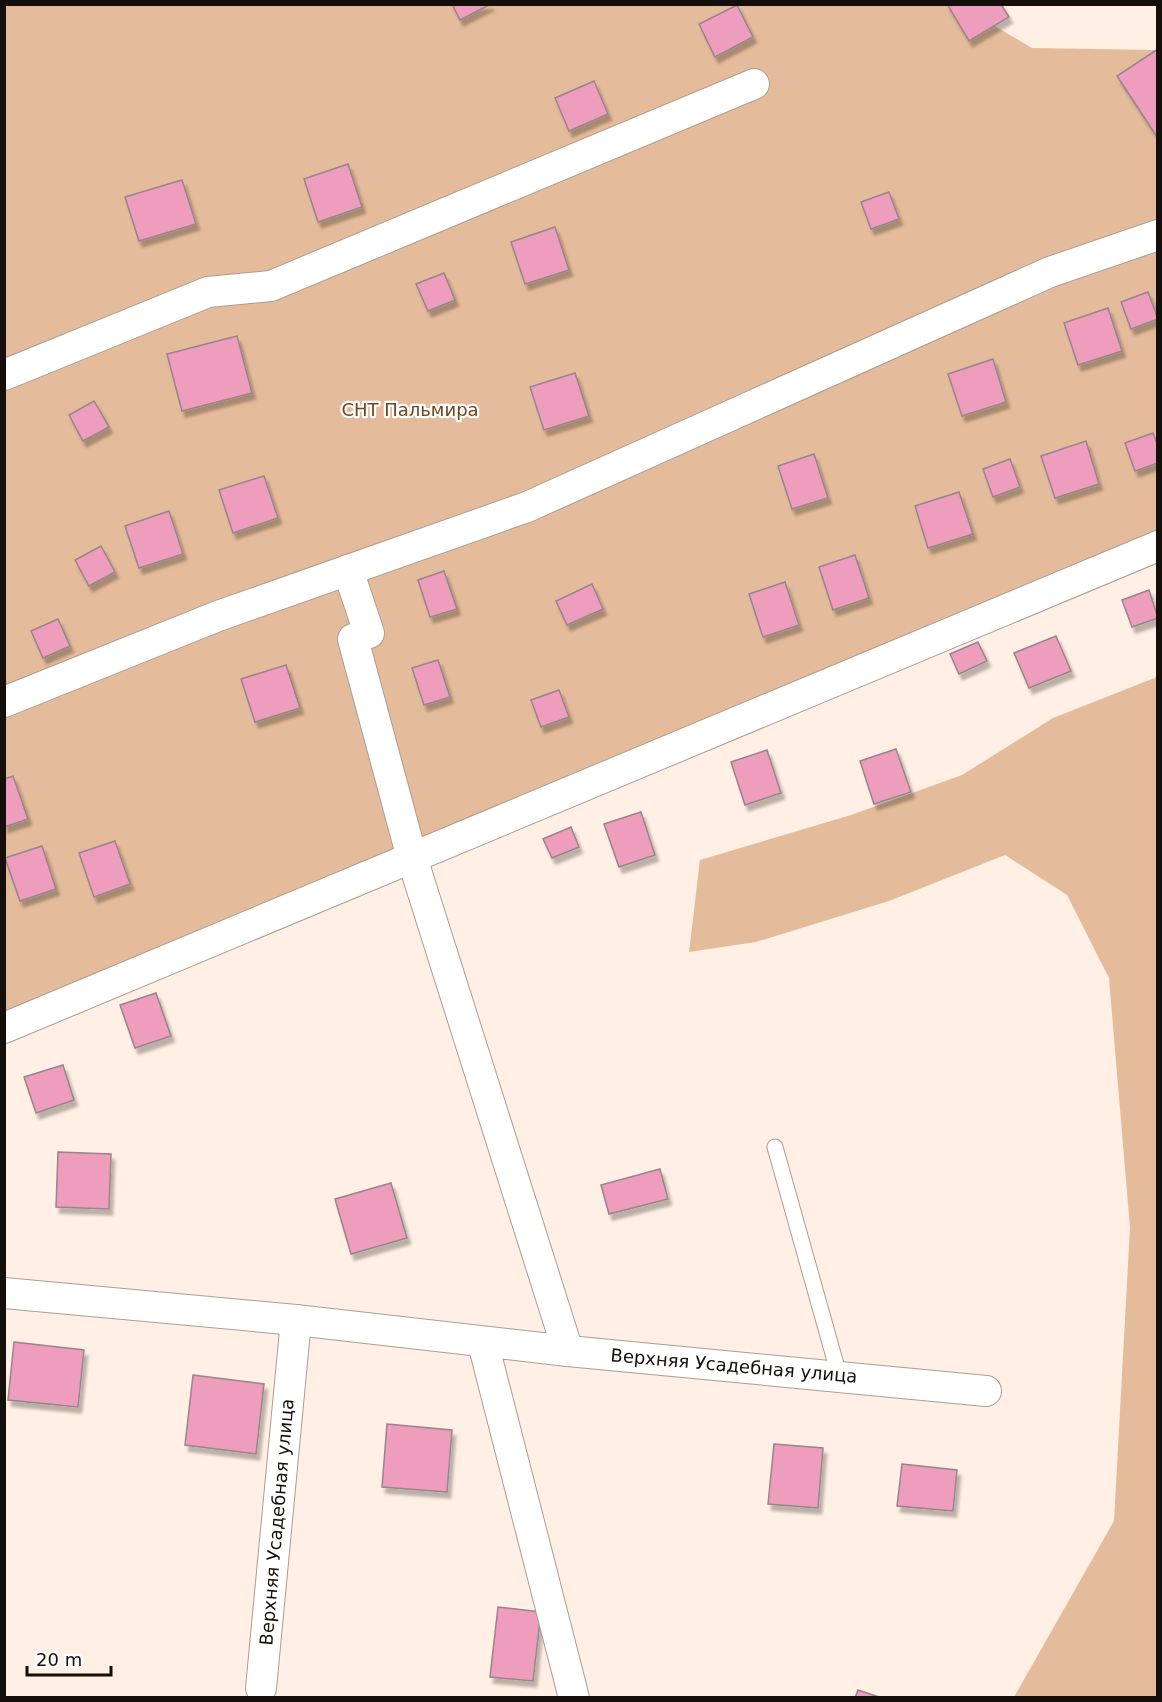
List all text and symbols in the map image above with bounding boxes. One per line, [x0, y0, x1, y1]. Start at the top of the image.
park label: СНТ Пальмира [341, 399, 479, 420]
street label: Верхняя Усадебная улица [610, 1344, 858, 1387]
street label: Верхняя Усадебная улица [255, 1398, 298, 1646]
scale bar [27, 1639, 111, 1677]
text: 20 m [36, 1649, 82, 1670]

